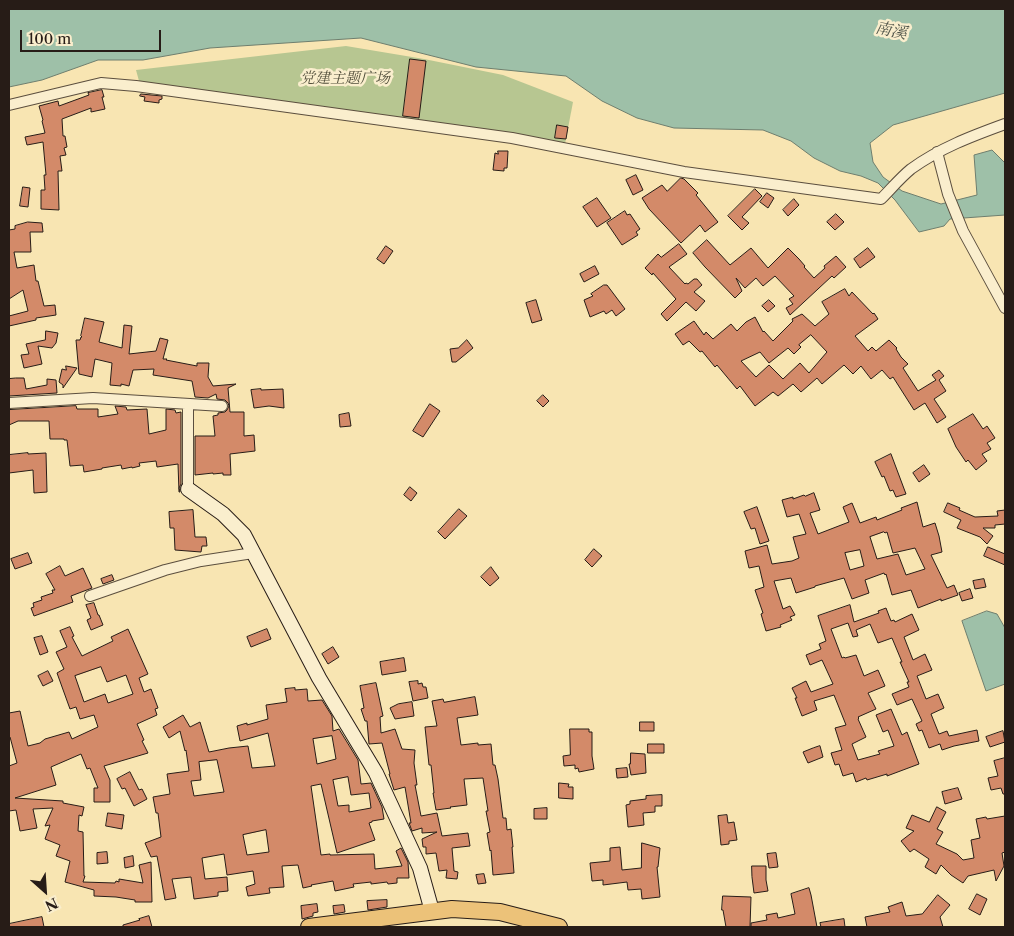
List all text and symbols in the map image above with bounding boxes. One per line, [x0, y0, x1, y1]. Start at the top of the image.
water label: 南溪 [873, 18, 909, 44]
scale bar [22, 20, 164, 52]
text: 100 m [28, 29, 71, 48]
park label: 党建主题广场 [300, 70, 390, 88]
north arrow [20, 866, 70, 916]
text: N [42, 894, 61, 915]

